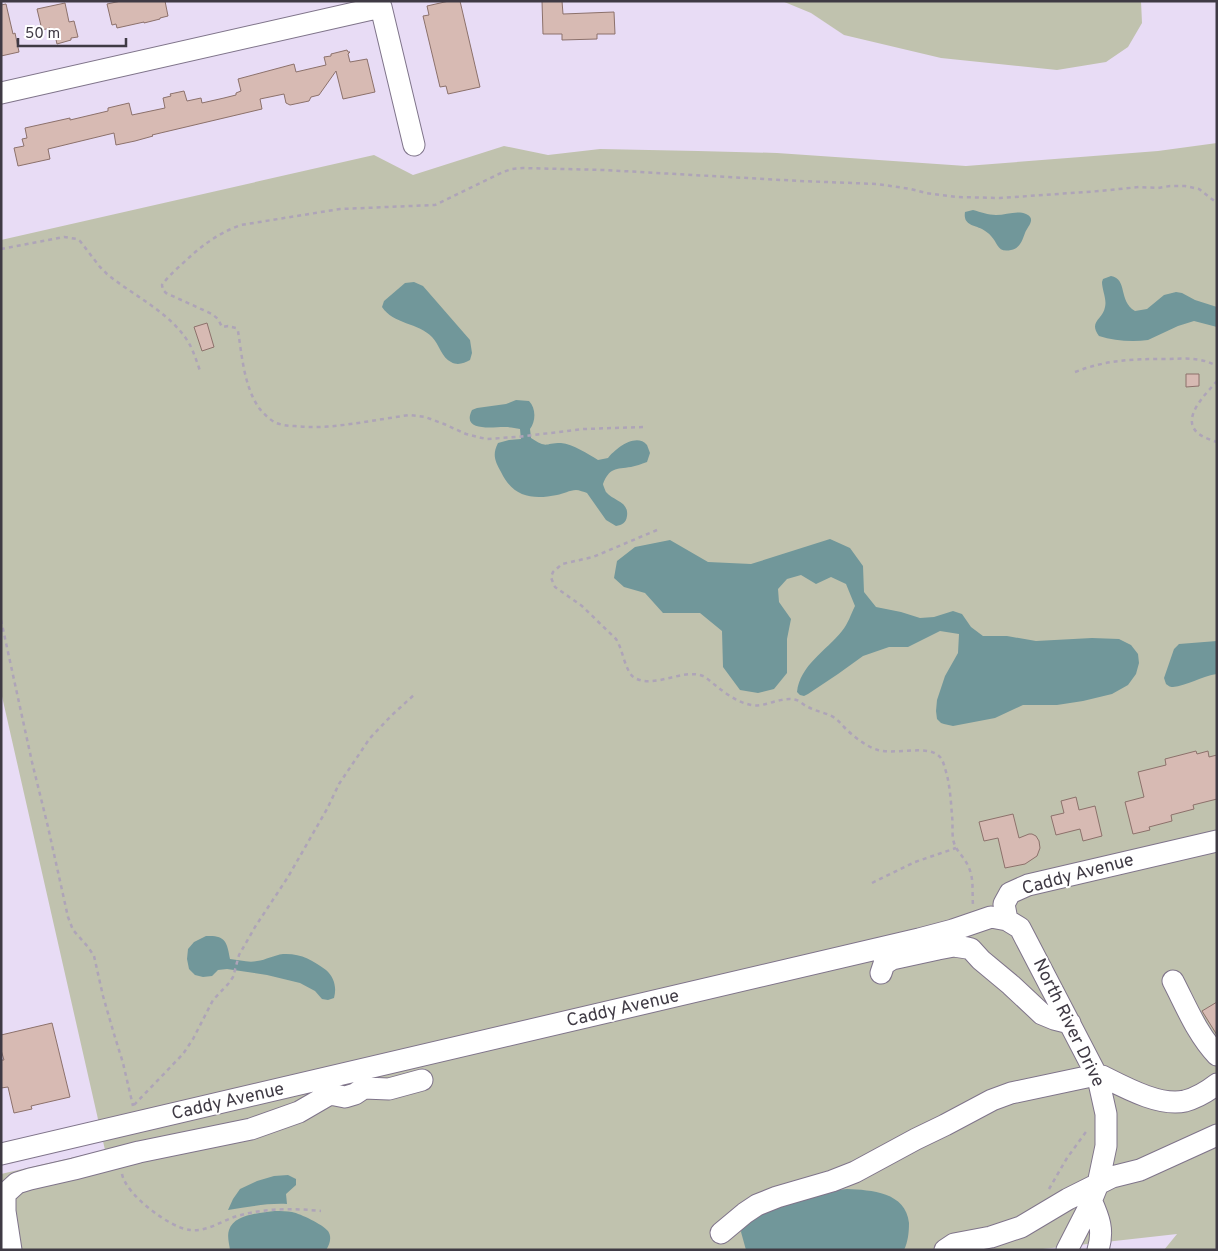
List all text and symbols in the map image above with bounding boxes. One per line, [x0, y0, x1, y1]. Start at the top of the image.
scale bar [18, 15, 125, 47]
text: 50 m [25, 25, 60, 44]
street label: Caddy Avenue [1020, 849, 1136, 901]
street label: North River Drive [1027, 955, 1109, 1091]
street label: Caddy Avenue [564, 985, 682, 1033]
street label: Caddy Avenue [169, 1078, 287, 1126]

